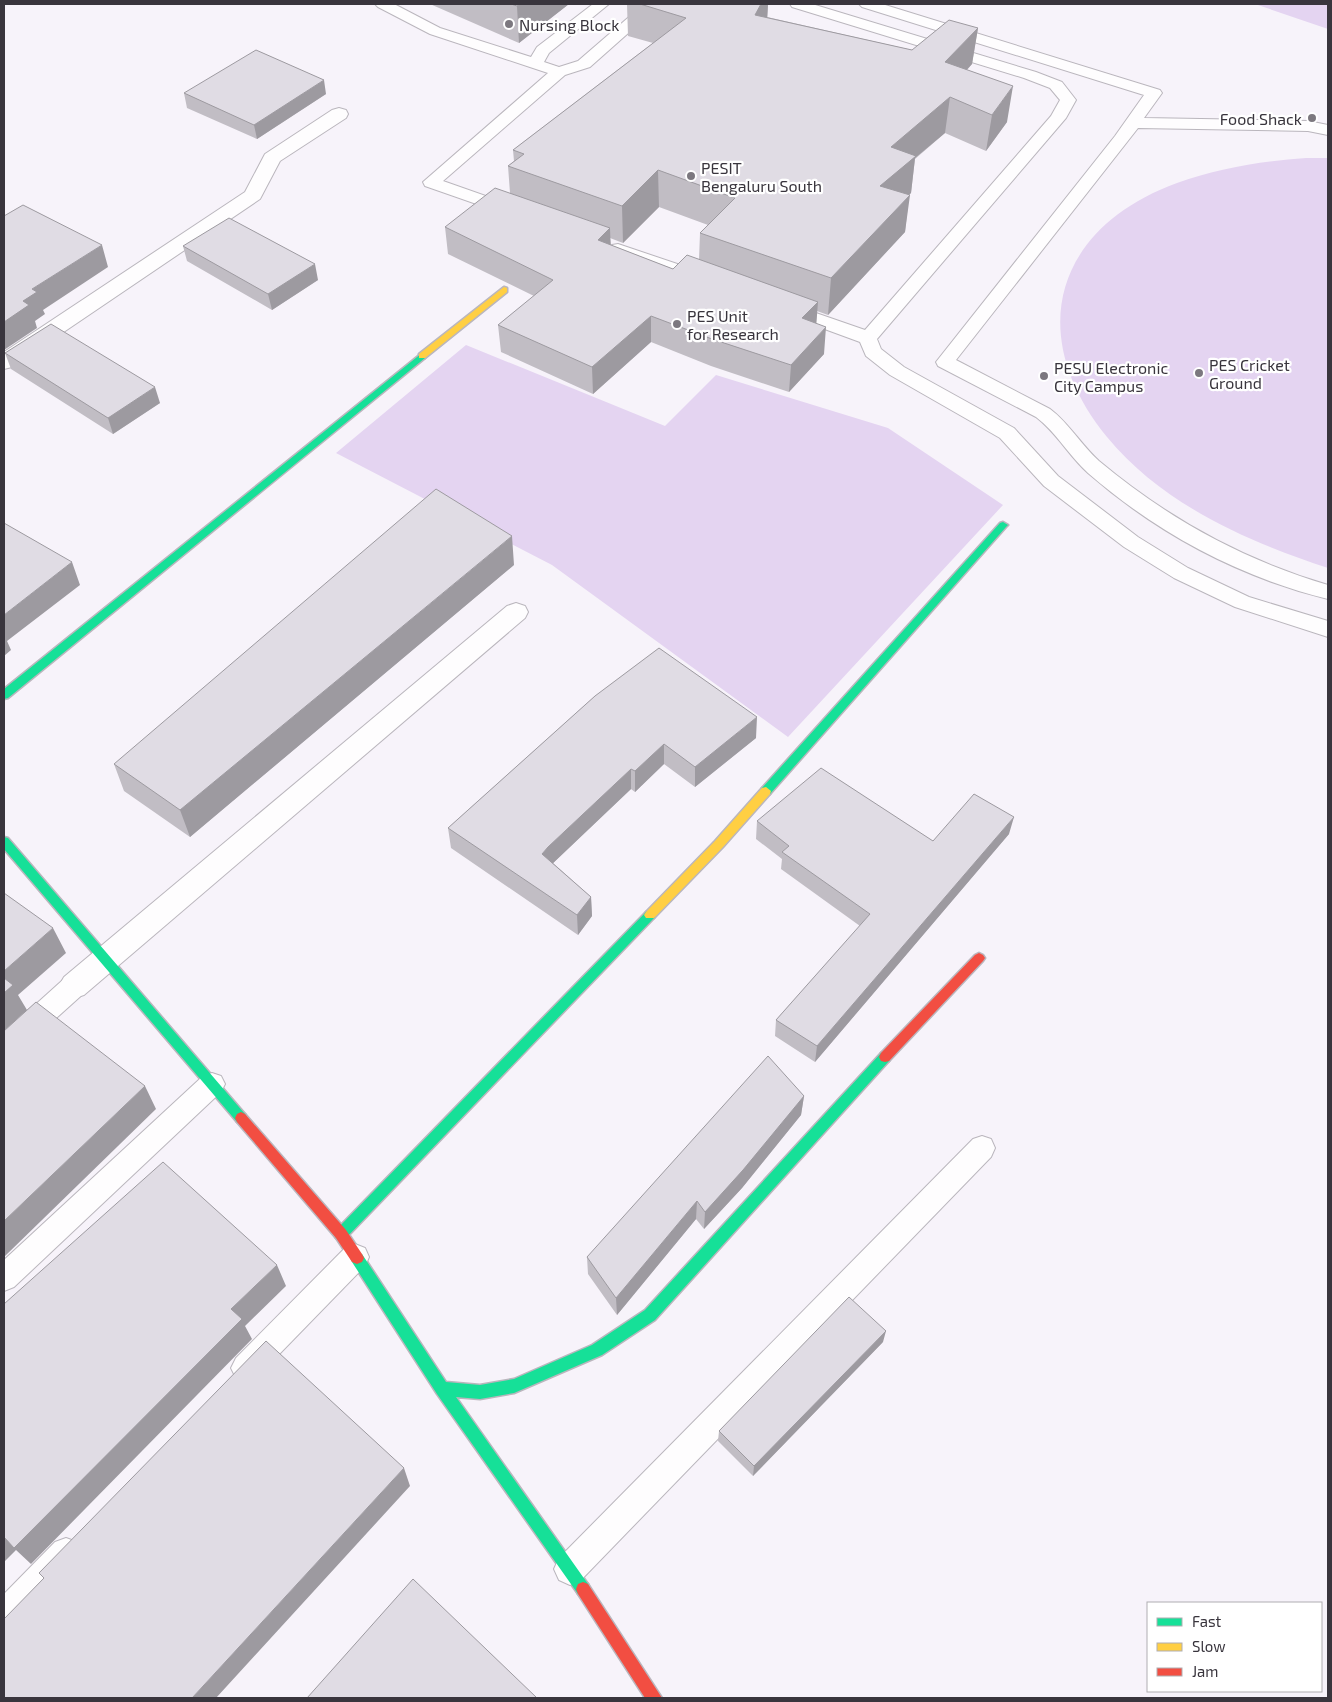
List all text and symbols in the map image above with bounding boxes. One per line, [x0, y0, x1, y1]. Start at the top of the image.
place label: Nursing Block [519, 15, 619, 34]
marker: Nursing Block [503, 18, 515, 30]
place label: Food Shack [1220, 109, 1302, 128]
marker: Food Shack [1306, 112, 1318, 124]
place label: PESIT Bengaluru South [701, 158, 822, 195]
marker: PESIT Bengaluru South [685, 170, 697, 182]
place label: PES Unit for Research [687, 306, 779, 343]
marker: PES Unit for Research [671, 318, 683, 330]
place label: PES Cricket Ground [1209, 355, 1290, 392]
place label: PESU Electronic City Campus [1054, 358, 1168, 395]
marker: PES Cricket Ground [1193, 367, 1205, 379]
marker: PESU Electronic City Campus [1038, 370, 1050, 382]
legend [1147, 1602, 1322, 1692]
text: Fast [1192, 1612, 1222, 1630]
text: Slow [1192, 1637, 1226, 1655]
text: Jam [1192, 1662, 1218, 1680]

